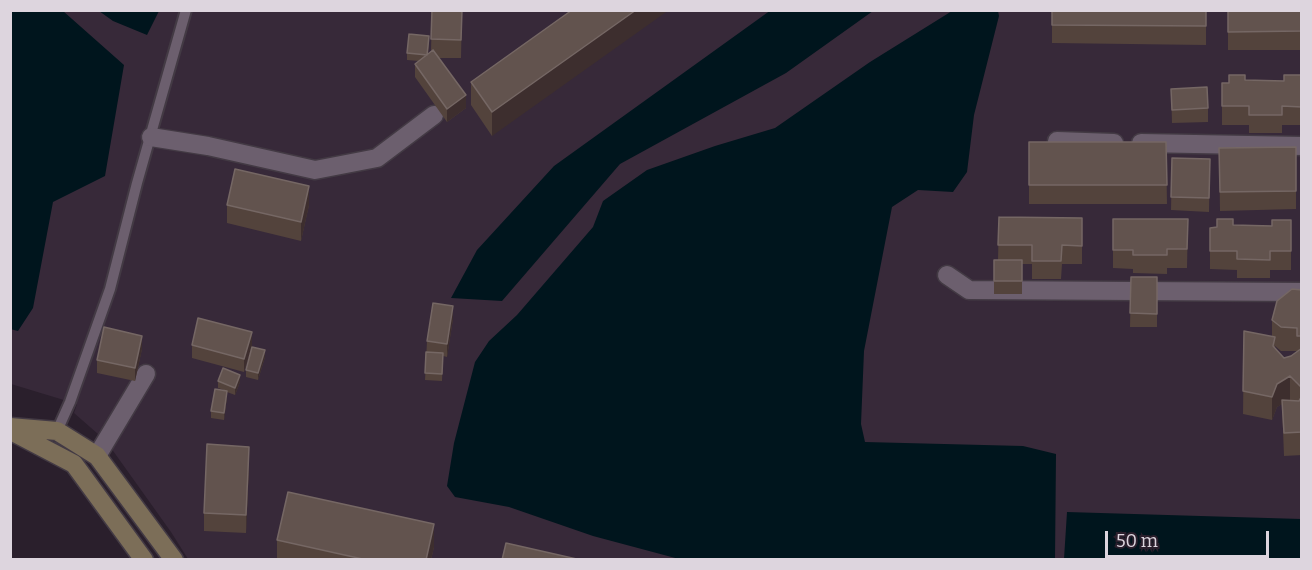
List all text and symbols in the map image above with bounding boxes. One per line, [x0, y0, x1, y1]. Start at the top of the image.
scale bar [1108, 519, 1272, 557]
text: 50 m [1116, 530, 1158, 552]

